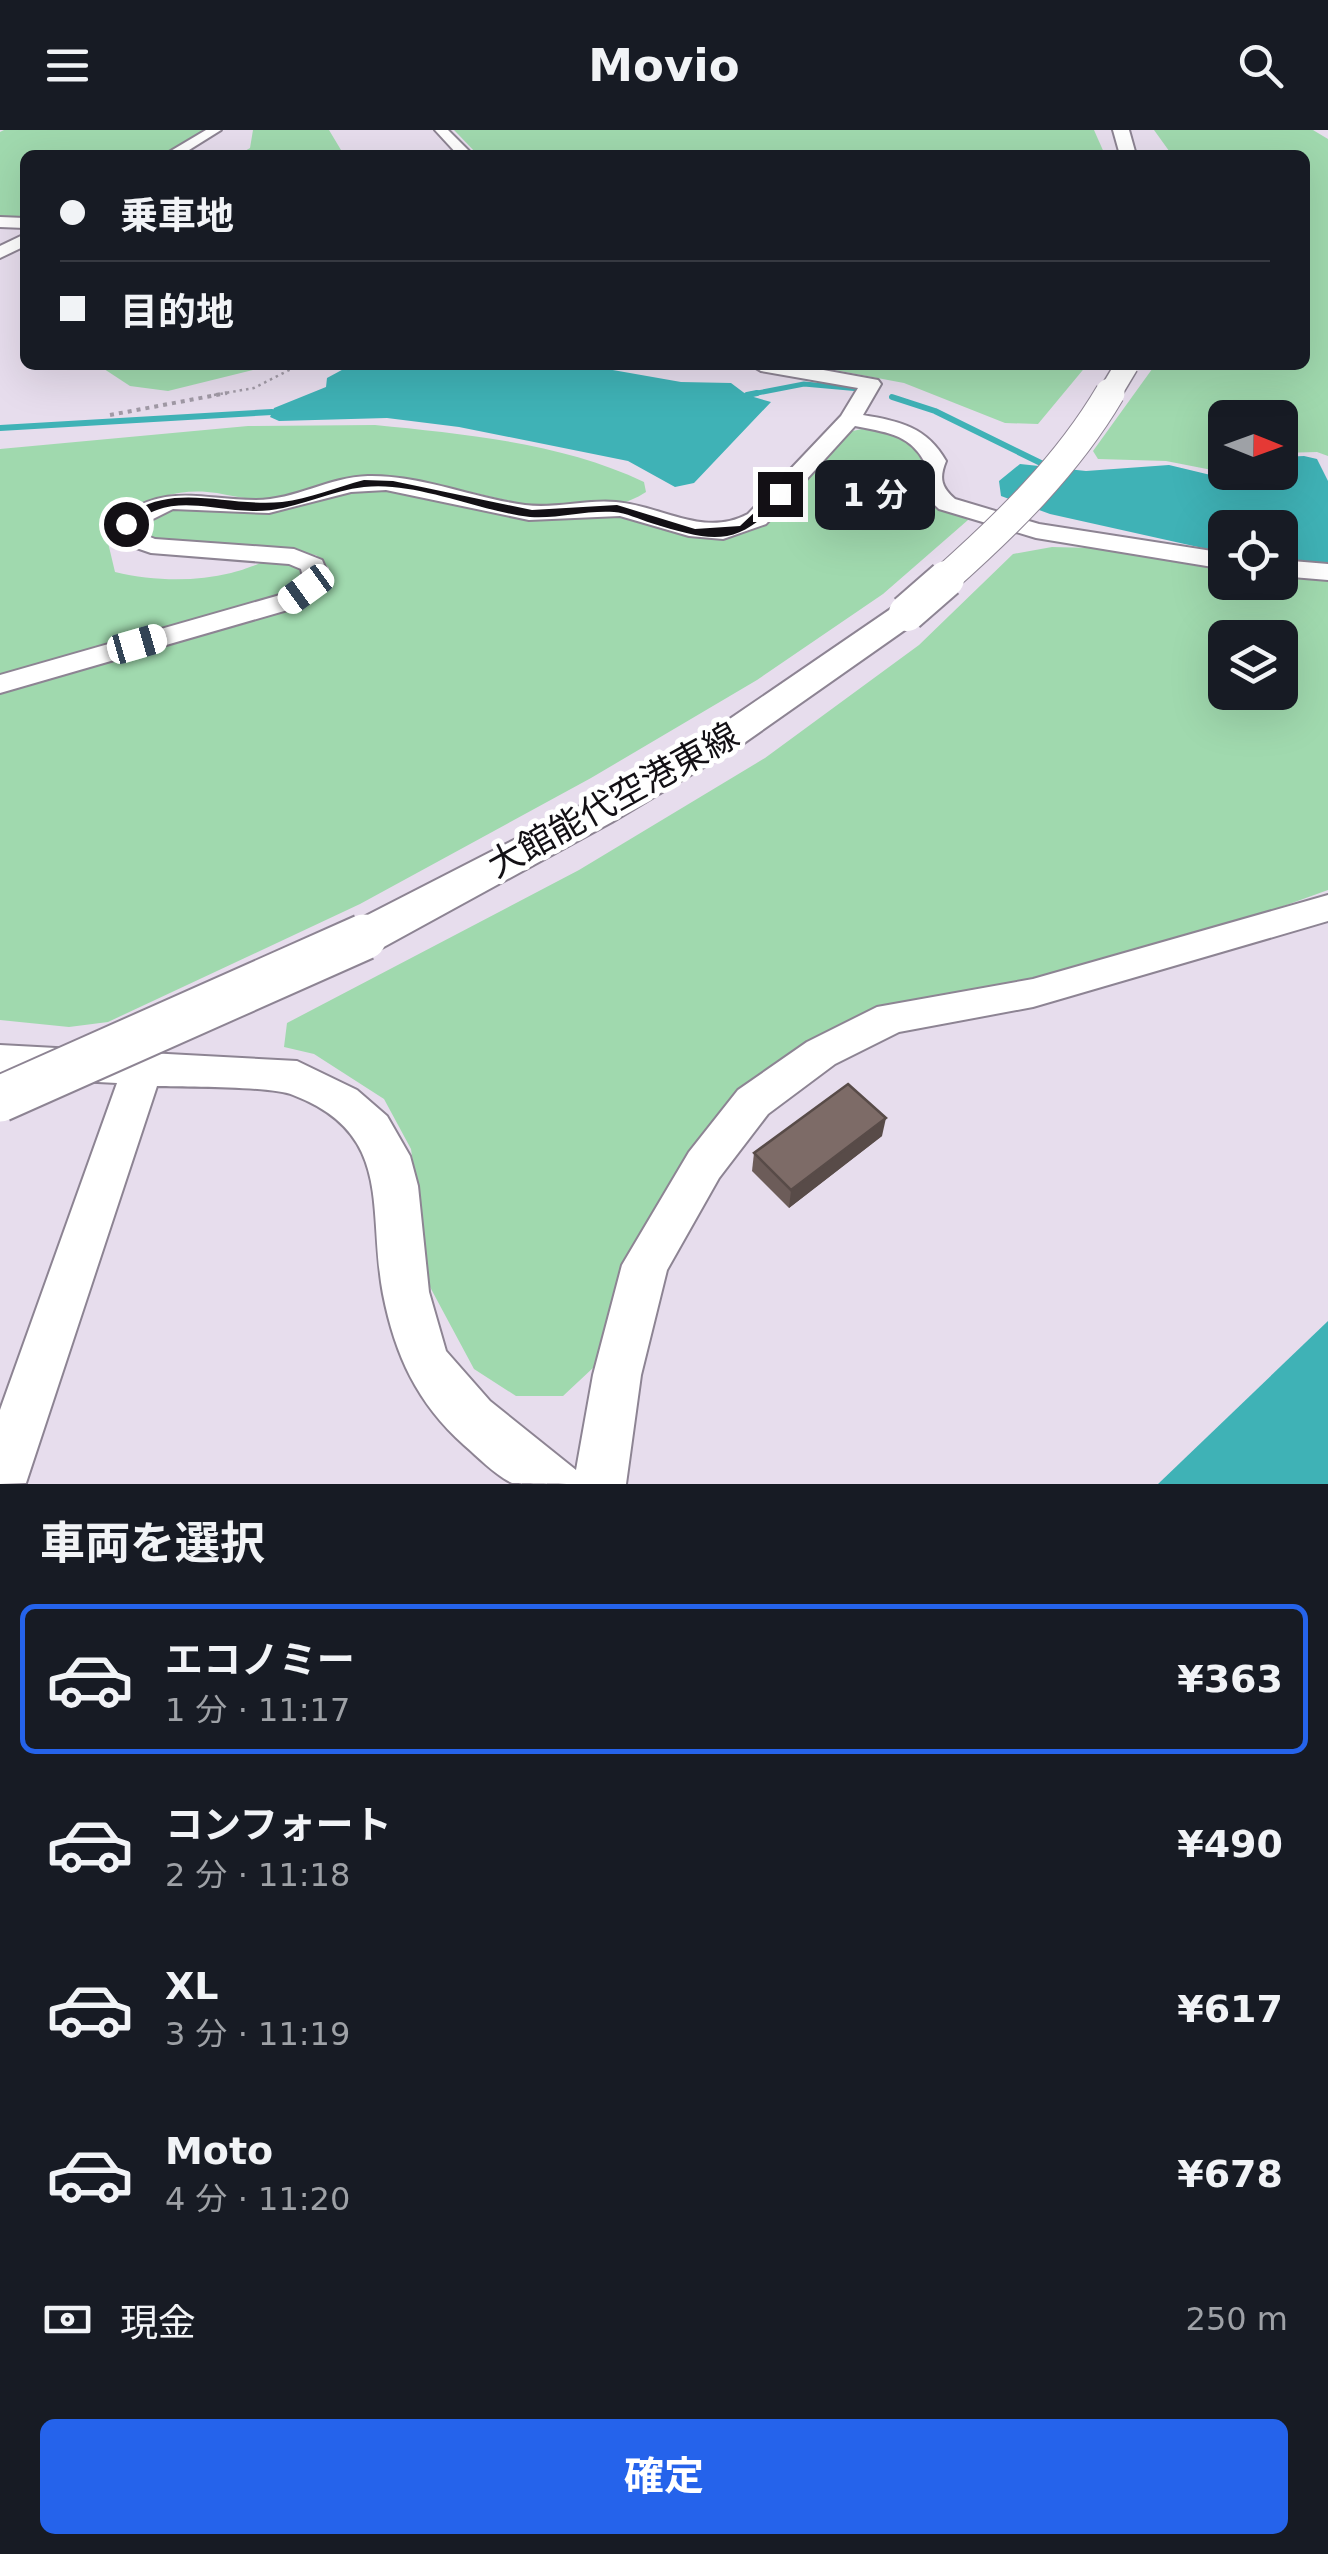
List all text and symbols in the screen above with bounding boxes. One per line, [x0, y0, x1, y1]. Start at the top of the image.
icon: menu [40, 38, 95, 93]
icon: search [1233, 38, 1288, 93]
text: Movio [588, 39, 740, 92]
text: 乗車地 [120, 194, 234, 238]
text: 目的地 [120, 290, 234, 334]
north arrow [1208, 400, 1298, 490]
map controls [1208, 400, 1298, 710]
callout: 1 分 [815, 459, 935, 529]
route end [758, 472, 803, 517]
text: 1 分 [842, 476, 908, 514]
route start [104, 502, 149, 547]
button: locate [1208, 510, 1298, 600]
car [273, 559, 339, 619]
button: layers [1208, 620, 1298, 710]
car [104, 621, 170, 667]
street label: 大館能代空港東線 [481, 715, 745, 885]
text: 車両を選択 [40, 1517, 265, 1570]
icon: car [45, 1634, 135, 1724]
text: エコノミー [165, 1638, 355, 1682]
text: ¥363 [1177, 1657, 1283, 1701]
text: 1 分 · 11:17 [165, 1691, 350, 1729]
icon: car [45, 1799, 135, 1889]
text: コンフォート [165, 1803, 392, 1847]
text: ¥490 [1177, 1822, 1283, 1866]
text: 2 分 · 11:18 [165, 1856, 350, 1894]
icon: car [45, 1964, 135, 2054]
text: XL [165, 1964, 219, 2008]
text: ¥617 [1177, 1987, 1283, 2031]
text: 3 分 · 11:19 [165, 2015, 350, 2053]
icon: car [45, 2129, 135, 2219]
text: Moto [165, 2129, 273, 2173]
text: ¥678 [1177, 2152, 1283, 2196]
text: 4 分 · 11:20 [165, 2180, 350, 2218]
icon: cash [40, 2292, 95, 2347]
text: 250 m [1186, 2300, 1288, 2338]
text: 現金 [120, 2301, 196, 2345]
button: 確定 [40, 2419, 1288, 2534]

